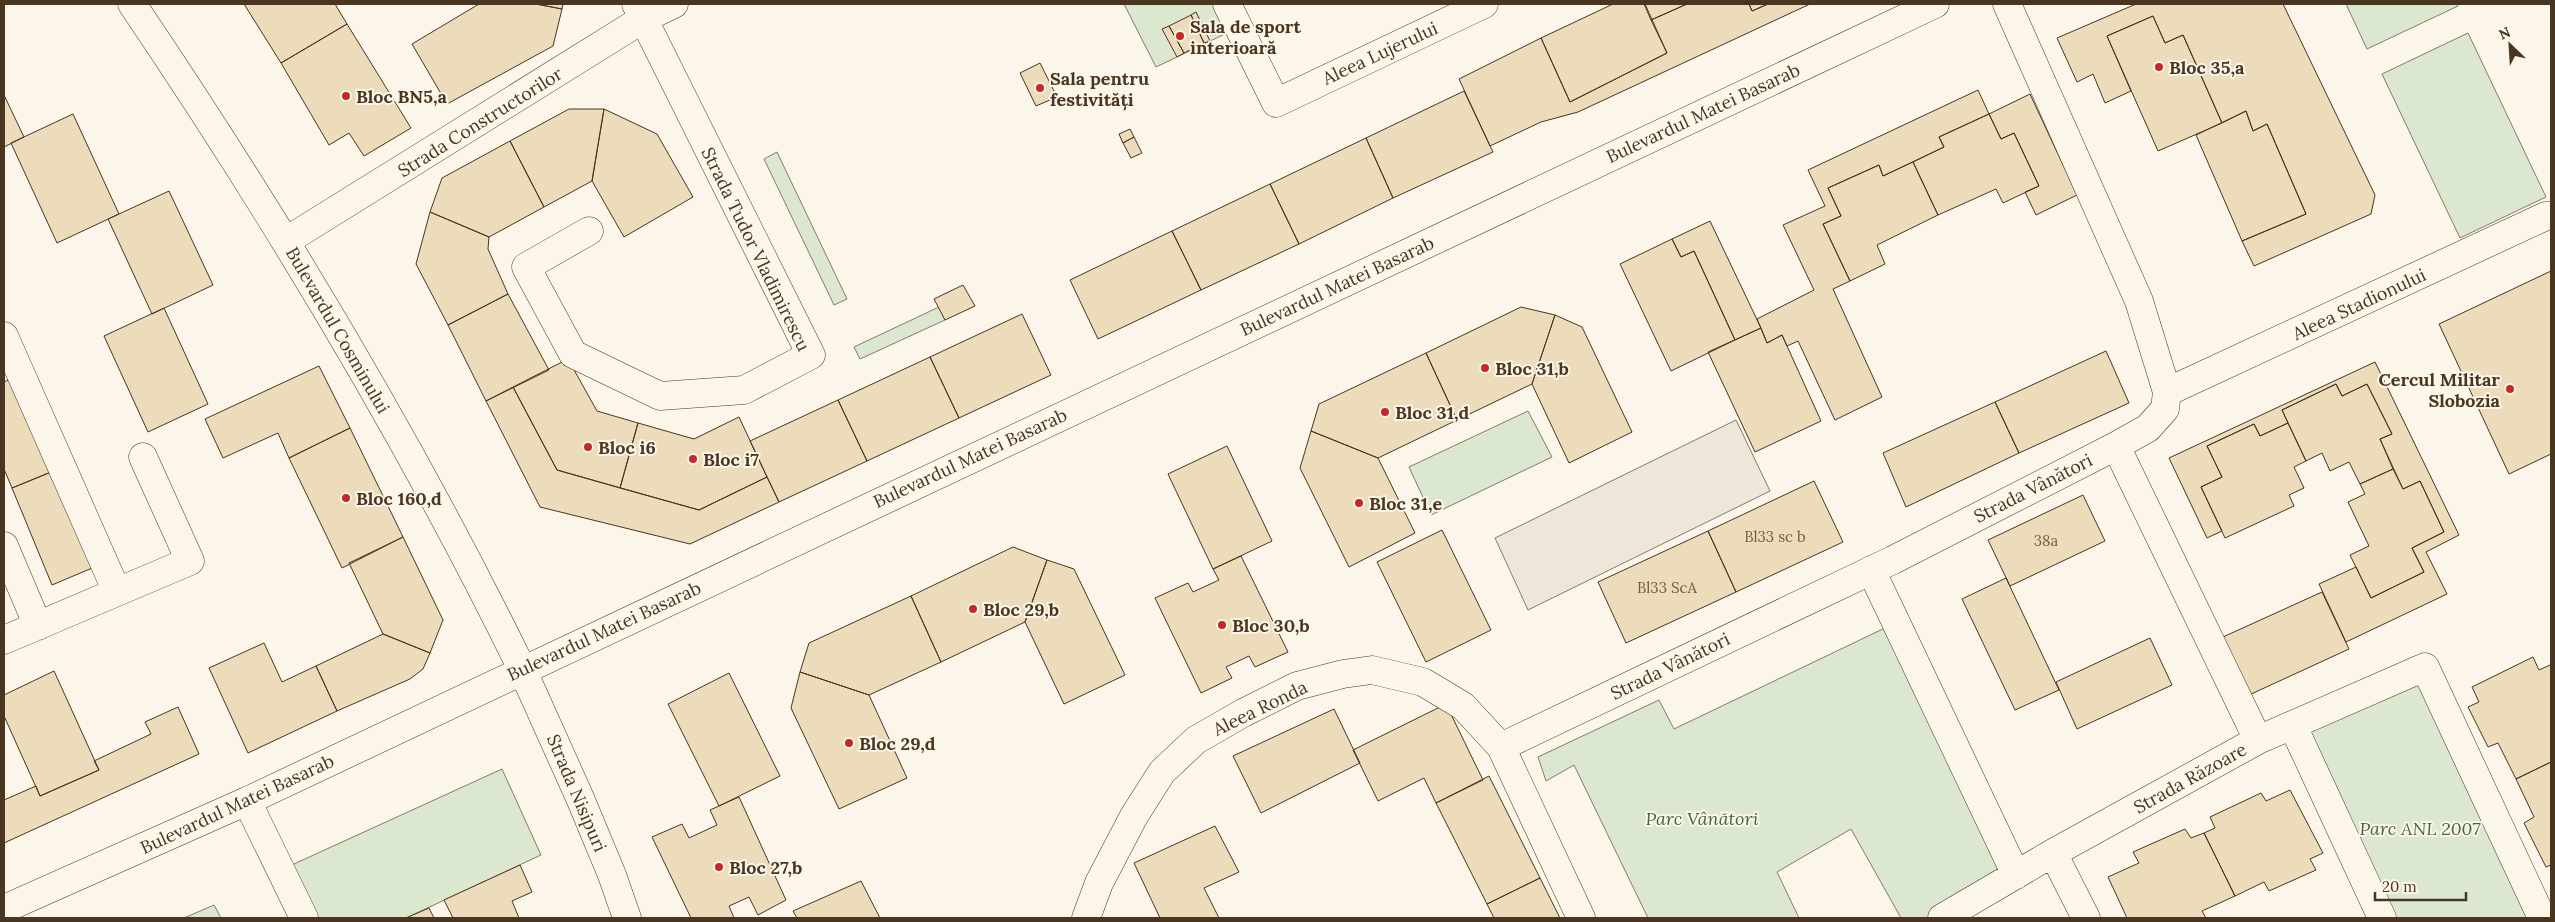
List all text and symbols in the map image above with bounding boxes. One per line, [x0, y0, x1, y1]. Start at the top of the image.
place label: Sala de sport interioară [1190, 15, 1301, 59]
street label: Aleea Lujerului [1318, 16, 1441, 90]
north arrow [2485, 20, 2535, 70]
text: N [2496, 23, 2513, 44]
marker: Sala de sport interioară [1174, 30, 1186, 42]
place label: Bloc 35,a [2169, 56, 2245, 79]
street label: Bulevardul Matei Basarab [1602, 58, 1804, 168]
marker: Bloc 35,a [2153, 61, 2165, 73]
street label: Strada Constructorilor [393, 62, 567, 182]
place label: Sala pentru festivități [1050, 67, 1149, 111]
marker: Sala pentru festivități [1034, 82, 1046, 94]
place label: Bloc BN5,a [356, 85, 447, 108]
marker: Bloc BN5,a [340, 90, 352, 102]
street label: Strada Tudor Vladimirescu [697, 143, 816, 355]
street label: Bulevardul Matei Basarab [1236, 231, 1438, 341]
street label: Bulevardul Cosminului [281, 243, 395, 417]
street label: Aleea Stadionului [2288, 263, 2429, 345]
place label: Bloc 31,b [1495, 357, 1569, 380]
marker: Bloc 31,b [1479, 362, 1491, 374]
place label: Cercul Militar Slobozia [2378, 368, 2501, 412]
marker: Cercul Militar Slobozia [2504, 383, 2516, 395]
place label: Bloc 31,d [1395, 401, 1469, 424]
street label: Bulevardul Matei Basarab [869, 403, 1071, 513]
marker: Bloc 31,d [1379, 406, 1391, 418]
place label: Bloc i6 [598, 436, 656, 459]
marker: Bloc i6 [582, 441, 594, 453]
place label: Bloc i7 [703, 448, 759, 471]
street label: Strada Vânători [1970, 448, 2096, 528]
marker: Bloc i7 [687, 453, 699, 465]
place label: Bloc 160,d [356, 487, 442, 510]
marker: Bloc 160,d [340, 492, 352, 504]
place label: Bloc 31,e [1369, 492, 1442, 515]
marker: Bloc 31,e [1353, 497, 1365, 509]
house number: Bl33 sc b [1744, 527, 1806, 546]
house number: 38a [2034, 531, 2059, 550]
street label: Bulevardul Matei Basarab [503, 576, 705, 686]
house number: Bl33 ScA [1637, 578, 1698, 597]
place label: Bloc 29,b [983, 598, 1059, 621]
marker: Bloc 29,b [967, 603, 979, 615]
place label: Bloc 30,b [1232, 614, 1310, 637]
marker: Bloc 30,b [1216, 619, 1228, 631]
street label: Strada Vânători [1607, 627, 1733, 705]
street label: Aleea Ronda [1208, 675, 1311, 741]
street label: Strada Nisipuri [542, 731, 612, 855]
place label: Bloc 29,d [859, 732, 936, 755]
marker: Bloc 29,d [843, 737, 855, 749]
street label: Strada Răzoare [2129, 737, 2251, 819]
street label: Bulevardul Matei Basarab [136, 749, 338, 859]
park label: Parc Vânători [1645, 807, 1759, 830]
park label: Parc ANL 2007 [2360, 817, 2481, 840]
place label: Bloc 27,b [729, 856, 802, 879]
marker: Bloc 27,b [713, 861, 725, 873]
scale bar [2375, 870, 2466, 902]
text: 20 m [2382, 877, 2417, 896]

